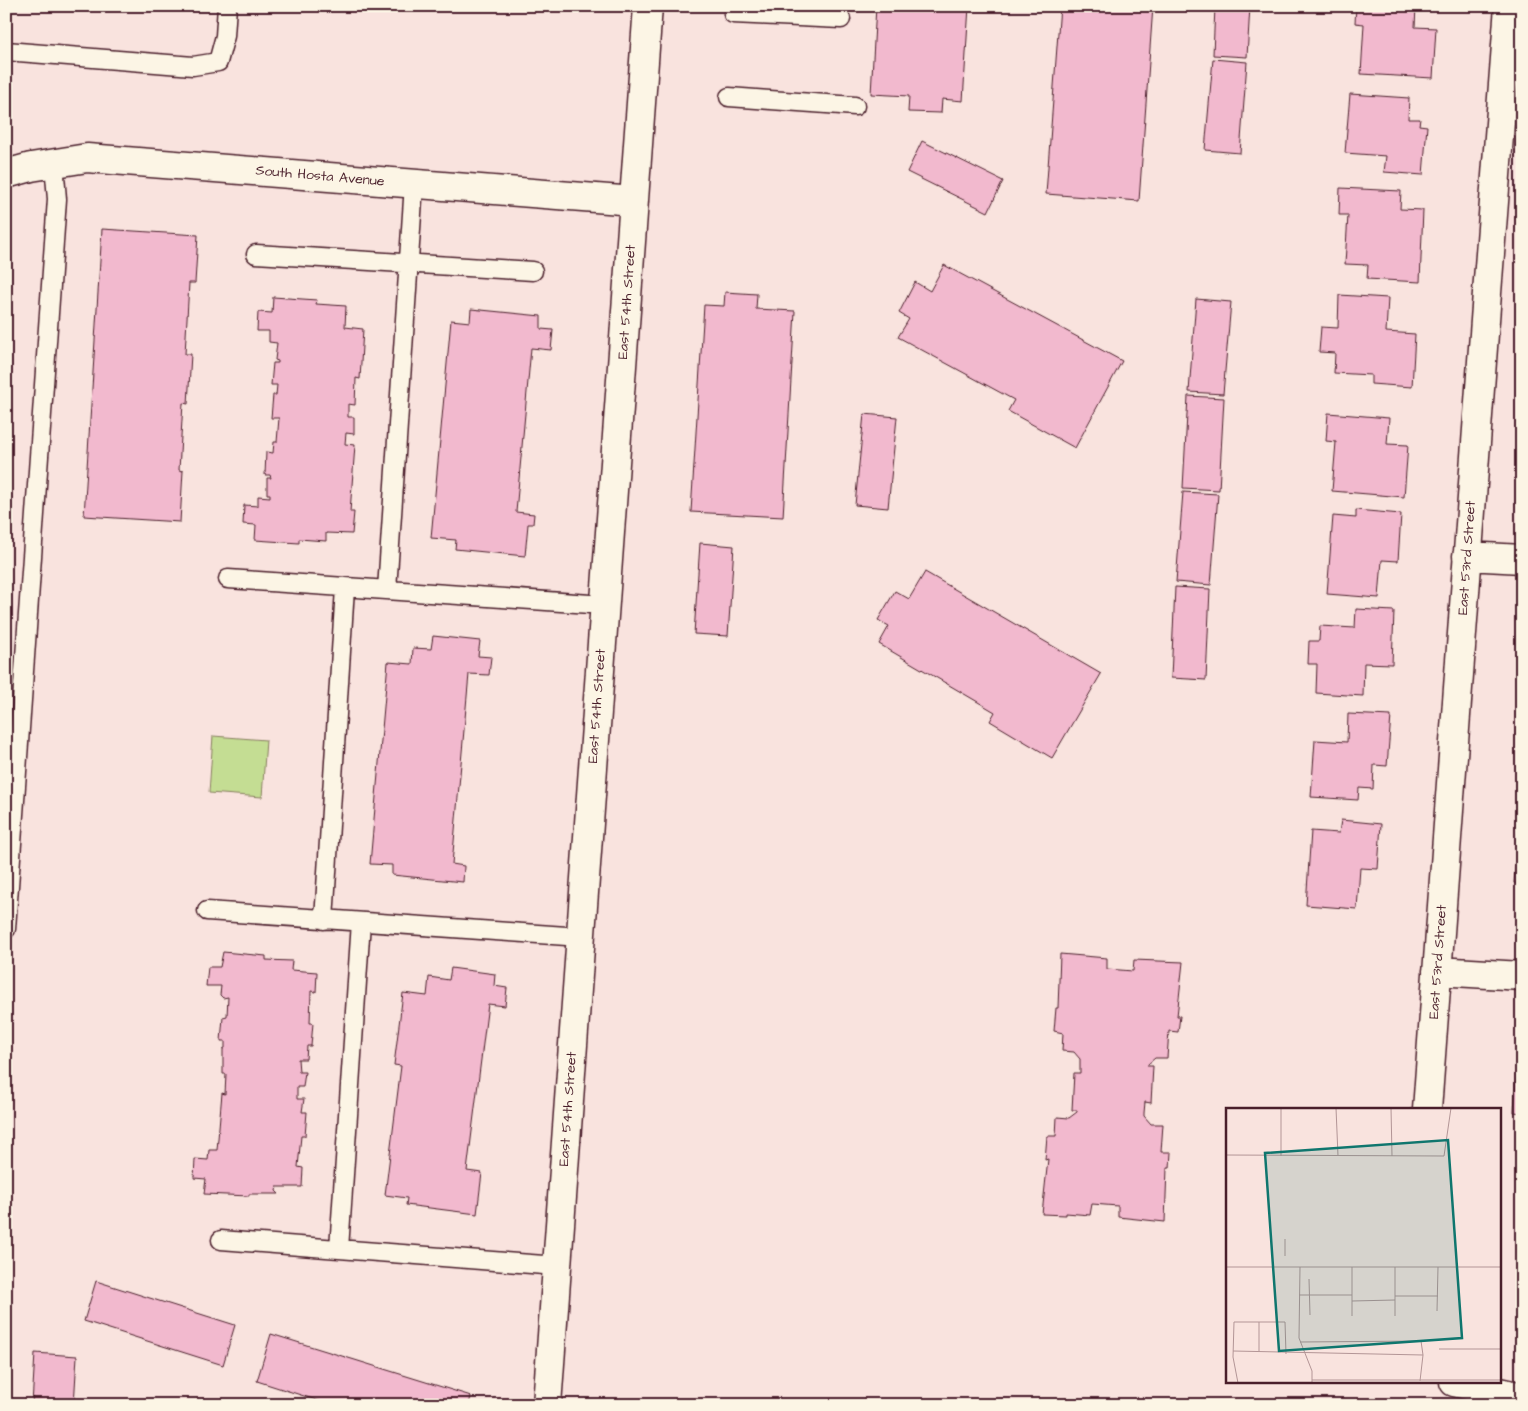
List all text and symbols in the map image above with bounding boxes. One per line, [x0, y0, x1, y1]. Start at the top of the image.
street label: South Hosta Avenue [255, 160, 386, 192]
street label: East 54th Street [613, 244, 641, 360]
street label: East 53rd Street [1453, 500, 1481, 616]
street label: East 54th Street [583, 648, 611, 764]
street label: East 53rd Street [1424, 904, 1452, 1020]
street label: East 54th Street [554, 1051, 582, 1167]
inset map [1226, 1108, 1500, 1384]

